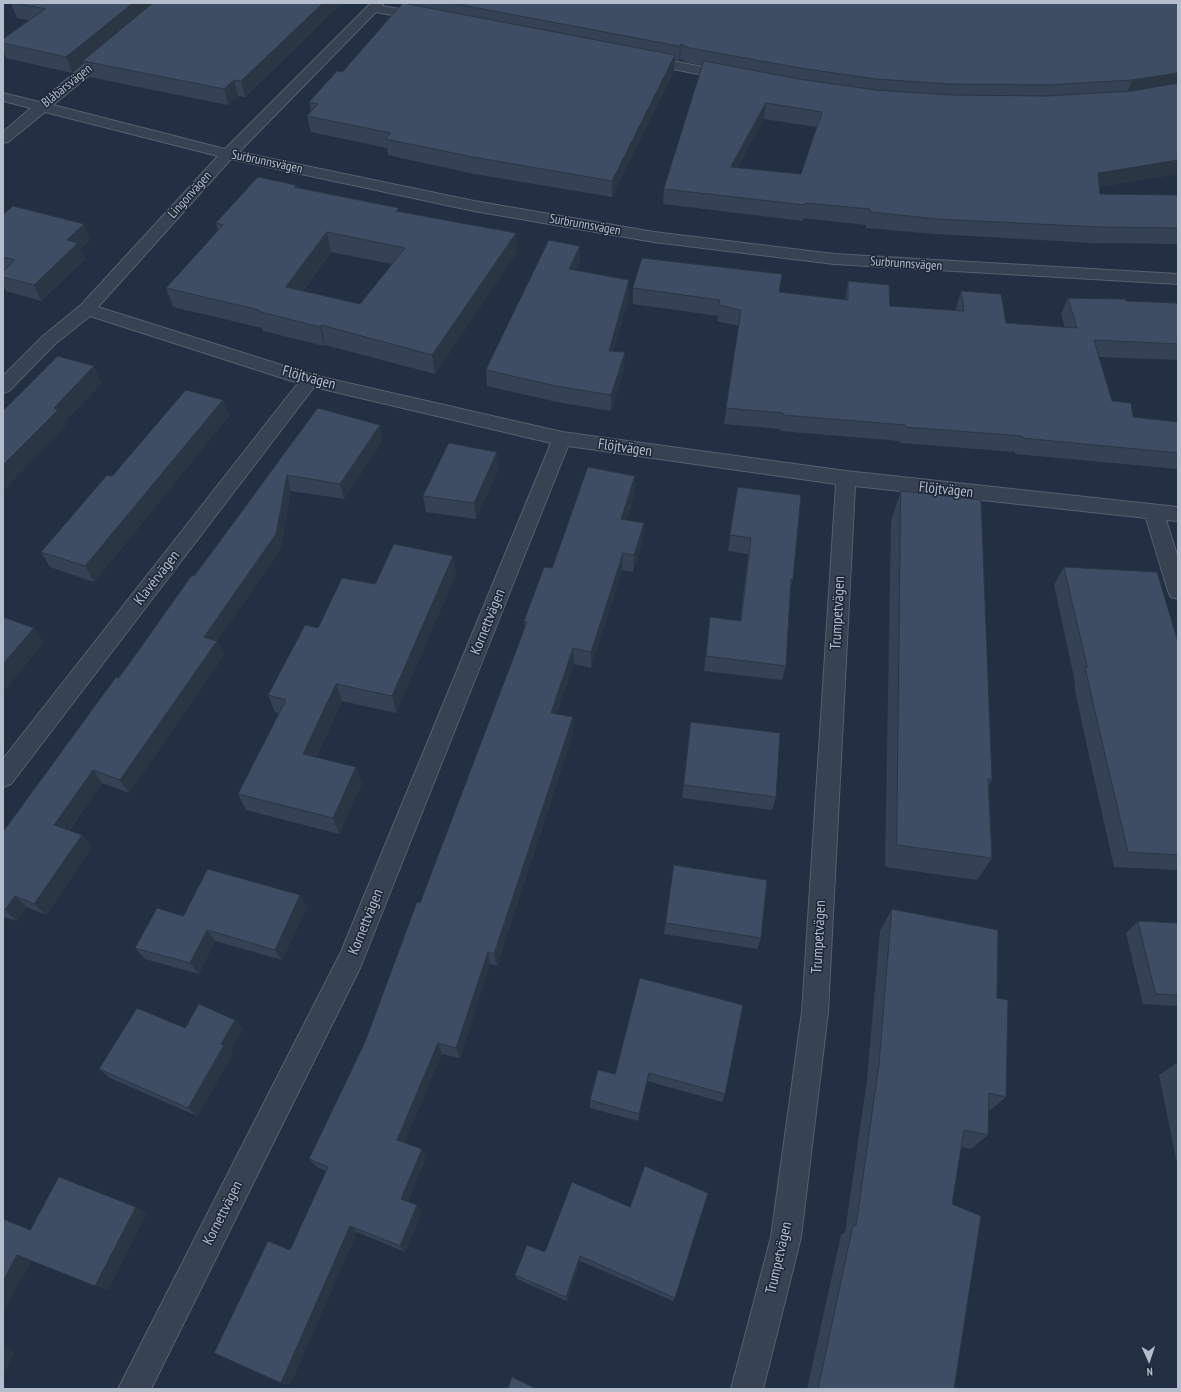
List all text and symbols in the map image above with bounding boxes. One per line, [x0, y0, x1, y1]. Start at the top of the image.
street label: Blåbärsvägen [39, 61, 95, 111]
street label: Surbrunnsvägen [230, 147, 304, 177]
street label: Lingonvägen [165, 168, 215, 222]
street label: Surbrunnsvägen [548, 211, 622, 239]
street label: Surbrunnsvägen [869, 254, 943, 274]
street label: Flöjtvägen [280, 362, 338, 394]
street label: Flöjtvägen [597, 435, 653, 461]
street label: Flöjtvägen [918, 478, 974, 502]
street label: Klavérvägen [130, 547, 184, 609]
street label: Trumpetvägen [827, 576, 849, 650]
street label: Kornettvägen [467, 586, 509, 658]
street label: Kornettvägen [345, 886, 387, 958]
street label: Trumpetvägen [808, 900, 830, 974]
street label: Kornettvägen [199, 1178, 247, 1248]
street label: Trumpetvägen [762, 1220, 796, 1296]
north arrow [1129, 1340, 1169, 1380]
text: N [1146, 1365, 1153, 1379]

